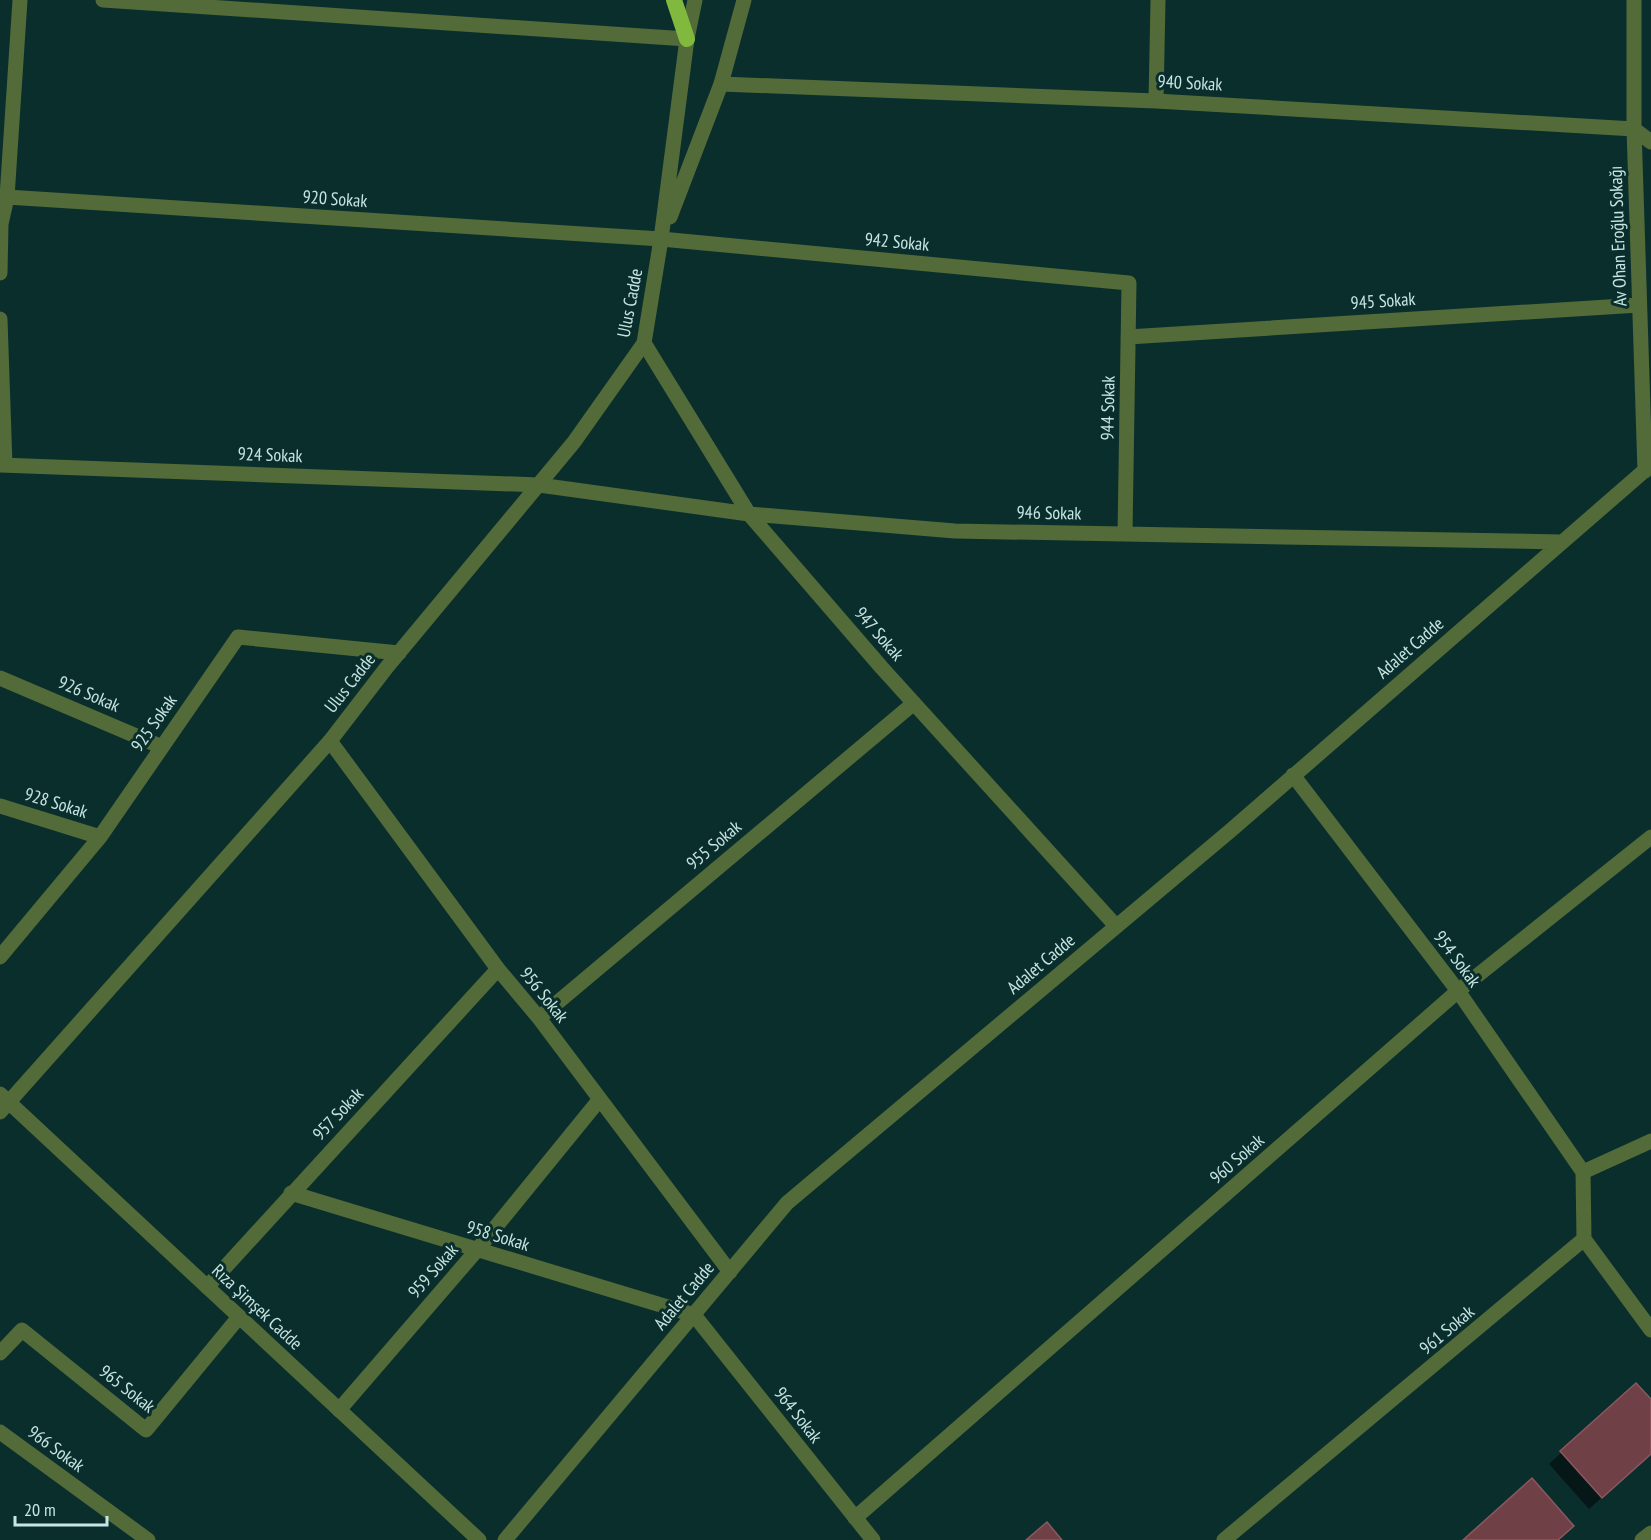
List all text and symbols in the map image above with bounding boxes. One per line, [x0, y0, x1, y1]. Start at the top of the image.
street label: 940 Sokak [1157, 69, 1223, 96]
street label: Av Ohan Eroğlu Sokağı [1604, 165, 1631, 307]
street label: 920 Sokak [302, 185, 368, 212]
street label: 942 Sokak [864, 227, 930, 256]
street label: Ulus Cadde [612, 267, 647, 339]
street label: 945 Sokak [1350, 287, 1416, 314]
street label: 944 Sokak [1095, 375, 1120, 441]
street label: 924 Sokak [237, 442, 303, 467]
street label: 946 Sokak [1016, 500, 1082, 525]
street label: 947 Sokak [850, 602, 909, 665]
street label: Adalet Cadde [1371, 612, 1448, 683]
street label: Ulus Cadde [319, 648, 380, 717]
street label: 926 Sokak [55, 670, 124, 717]
street label: 925 Sokak [126, 690, 182, 756]
street label: 928 Sokak [22, 782, 90, 823]
street label: 955 Sokak [681, 815, 746, 874]
street label: 954 Sokak [1429, 926, 1486, 991]
street label: Adalet Cadde [1002, 928, 1080, 999]
street label: 956 Sokak [515, 962, 574, 1027]
street label: 957 Sokak [307, 1082, 368, 1145]
street label: 960 Sokak [1205, 1129, 1269, 1189]
street label: 958 Sokak [464, 1215, 532, 1256]
street label: 959 Sokak [403, 1239, 463, 1303]
street label: Adalet Cadde [648, 1257, 719, 1335]
street label: Rıza Şimşek Cadde [207, 1259, 307, 1354]
street label: 961 Sokak [1414, 1300, 1479, 1359]
street label: 965 Sokak [95, 1360, 160, 1418]
street label: 964 Sokak [769, 1382, 827, 1447]
street label: 966 Sokak [23, 1420, 89, 1477]
scale bar [15, 1489, 106, 1527]
text: 20 m [24, 1498, 56, 1521]

